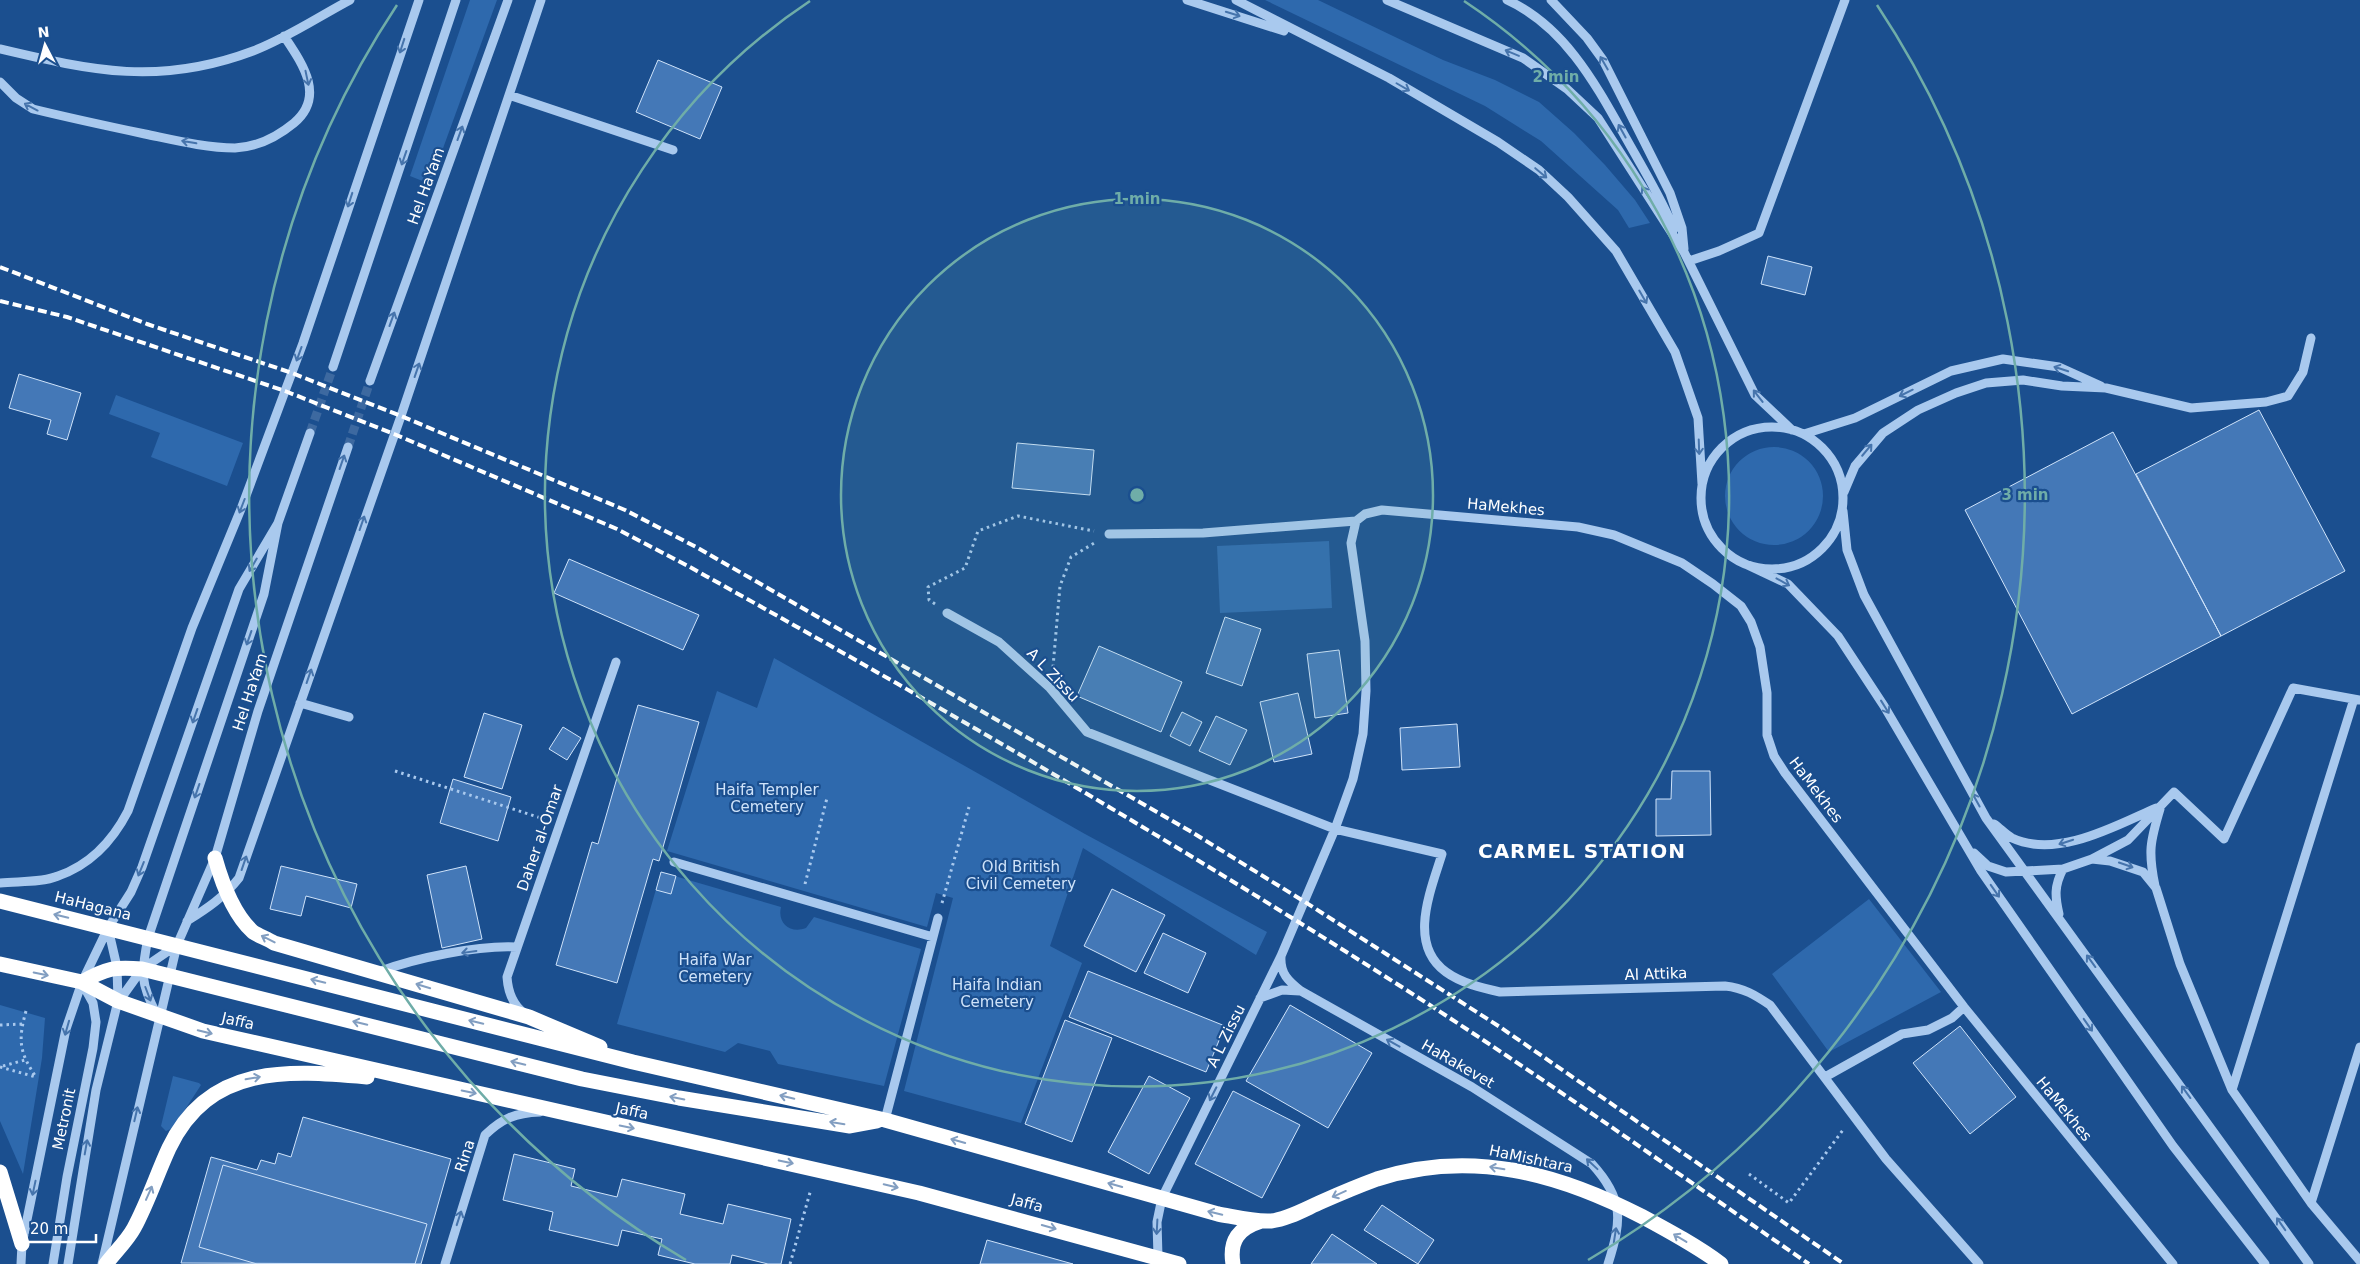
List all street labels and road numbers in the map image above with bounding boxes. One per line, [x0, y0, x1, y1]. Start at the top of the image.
street label: Hel HaYam [404, 145, 448, 227]
street label: HaMekhes [1466, 495, 1546, 519]
street label: A L Zissu [1023, 644, 1083, 706]
street label: Hel HaYam [229, 651, 271, 733]
street label: HaMekhes [1785, 753, 1847, 827]
street label: Daher al-Omar [513, 782, 567, 894]
street label: HaHagana [53, 888, 133, 924]
street label: Al Attika [1624, 964, 1688, 984]
street label: A L Zissu [1203, 1002, 1249, 1070]
street label: Jaffa [219, 1008, 256, 1033]
street label: HaRakevet [1418, 1036, 1498, 1092]
street label: HaMekhes [2032, 1073, 2096, 1145]
street label: Metronit [49, 1086, 79, 1151]
street label: Jaffa [613, 1099, 650, 1123]
street label: Rina [451, 1137, 479, 1175]
street label: HaMishtara [1487, 1141, 1575, 1177]
street label: Jaffa [1008, 1190, 1045, 1216]

